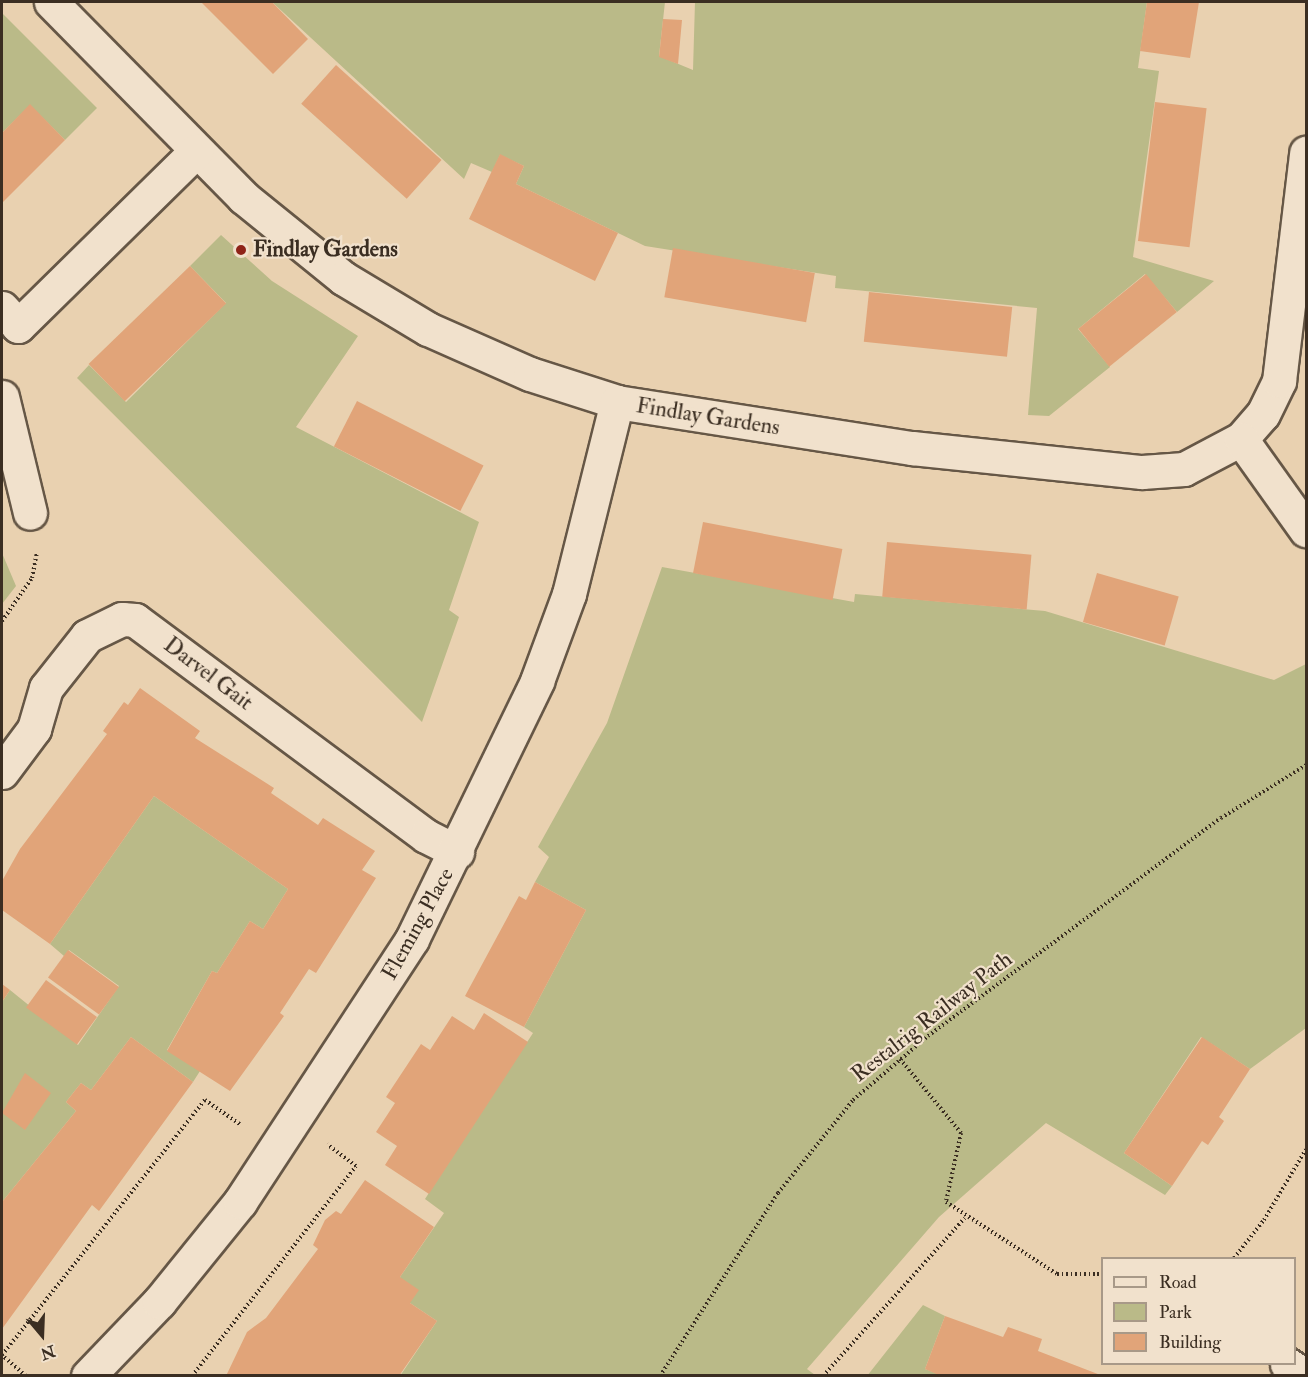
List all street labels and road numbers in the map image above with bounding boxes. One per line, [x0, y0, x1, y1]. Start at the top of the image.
street label: Findlay Gardens [634, 393, 782, 441]
street label: Darvel Gait [158, 632, 258, 716]
street label: Fleming Place [376, 863, 460, 985]
street label: Restalrig Railway Path [846, 946, 1018, 1088]

